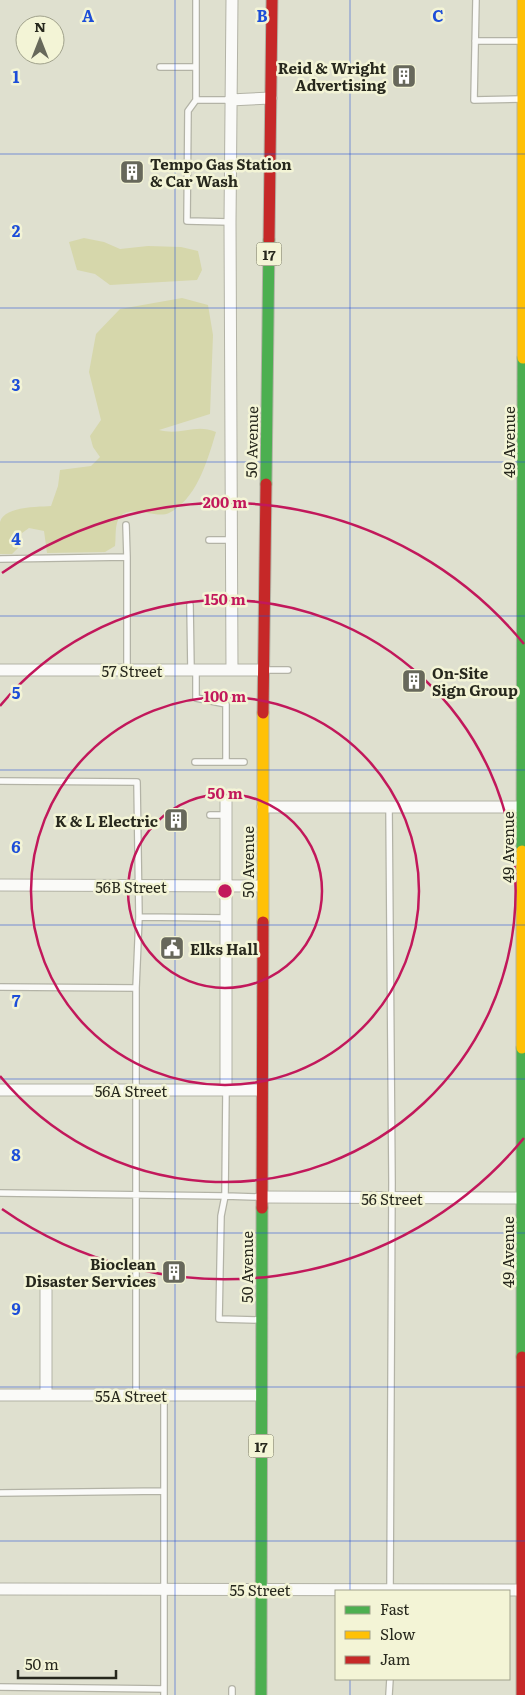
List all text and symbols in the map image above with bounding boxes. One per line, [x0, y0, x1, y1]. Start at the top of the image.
text: A [82, 3, 94, 27]
text: B [256, 3, 268, 27]
text: C [432, 3, 444, 27]
north arrow [15, 15, 65, 65]
text: N [34, 16, 46, 36]
place label: Reid & Wright Advertising [278, 56, 387, 96]
building icon: Reid & Wright Advertising [391, 63, 417, 89]
text: 1 [13, 64, 20, 88]
place label: Tempo Gas Station & Car Wash [150, 152, 292, 192]
building icon: Tempo Gas Station & Car Wash [119, 159, 145, 185]
text: 2 [12, 218, 21, 242]
road number: 17 [256, 242, 282, 266]
text: 3 [12, 372, 21, 396]
street label: 50 Avenue [239, 406, 263, 478]
street label: 49 Avenue [497, 406, 520, 478]
text: 200 m [203, 490, 247, 513]
text: 4 [11, 526, 21, 550]
text: 150 m [204, 587, 246, 610]
street label: 57 Street [101, 659, 163, 682]
place label: On-Site Sign Group [432, 661, 518, 701]
building icon: On-Site Sign Group [401, 668, 427, 694]
text: 5 [12, 680, 21, 704]
text: 100 m [204, 684, 246, 707]
text: 50 m [207, 781, 243, 804]
building icon: K & L Electric [163, 807, 189, 833]
place label: K & L Electric [55, 809, 158, 832]
street label: 49 Avenue [496, 811, 519, 883]
street label: 50 Avenue [236, 826, 259, 898]
text: 6 [11, 834, 21, 858]
street label: 56B Street [95, 875, 167, 898]
centre of rings [216, 882, 234, 900]
public building icon: Elks Hall [159, 935, 185, 961]
place label: Elks Hall [190, 937, 259, 960]
text: 7 [12, 988, 21, 1012]
street label: 56A Street [95, 1079, 167, 1102]
text: 8 [11, 1142, 21, 1166]
street label: 56 Street [361, 1187, 423, 1210]
street label: 49 Avenue [496, 1216, 519, 1288]
street label: 50 Avenue [235, 1231, 258, 1303]
place label: Bioclean Disaster Services [25, 1252, 157, 1292]
building icon: Bioclean Disaster Services [161, 1259, 187, 1285]
text: 9 [11, 1296, 21, 1320]
street label: 55A Street [95, 1384, 167, 1407]
road number: 17 [248, 1434, 274, 1458]
street label: 55 Street [229, 1578, 291, 1601]
legend [335, 1590, 510, 1680]
text: Fast [380, 1597, 409, 1620]
text: Slow [380, 1622, 415, 1645]
text: Jam [380, 1647, 411, 1670]
scale bar [18, 1648, 115, 1680]
text: 50 m [25, 1652, 59, 1675]

